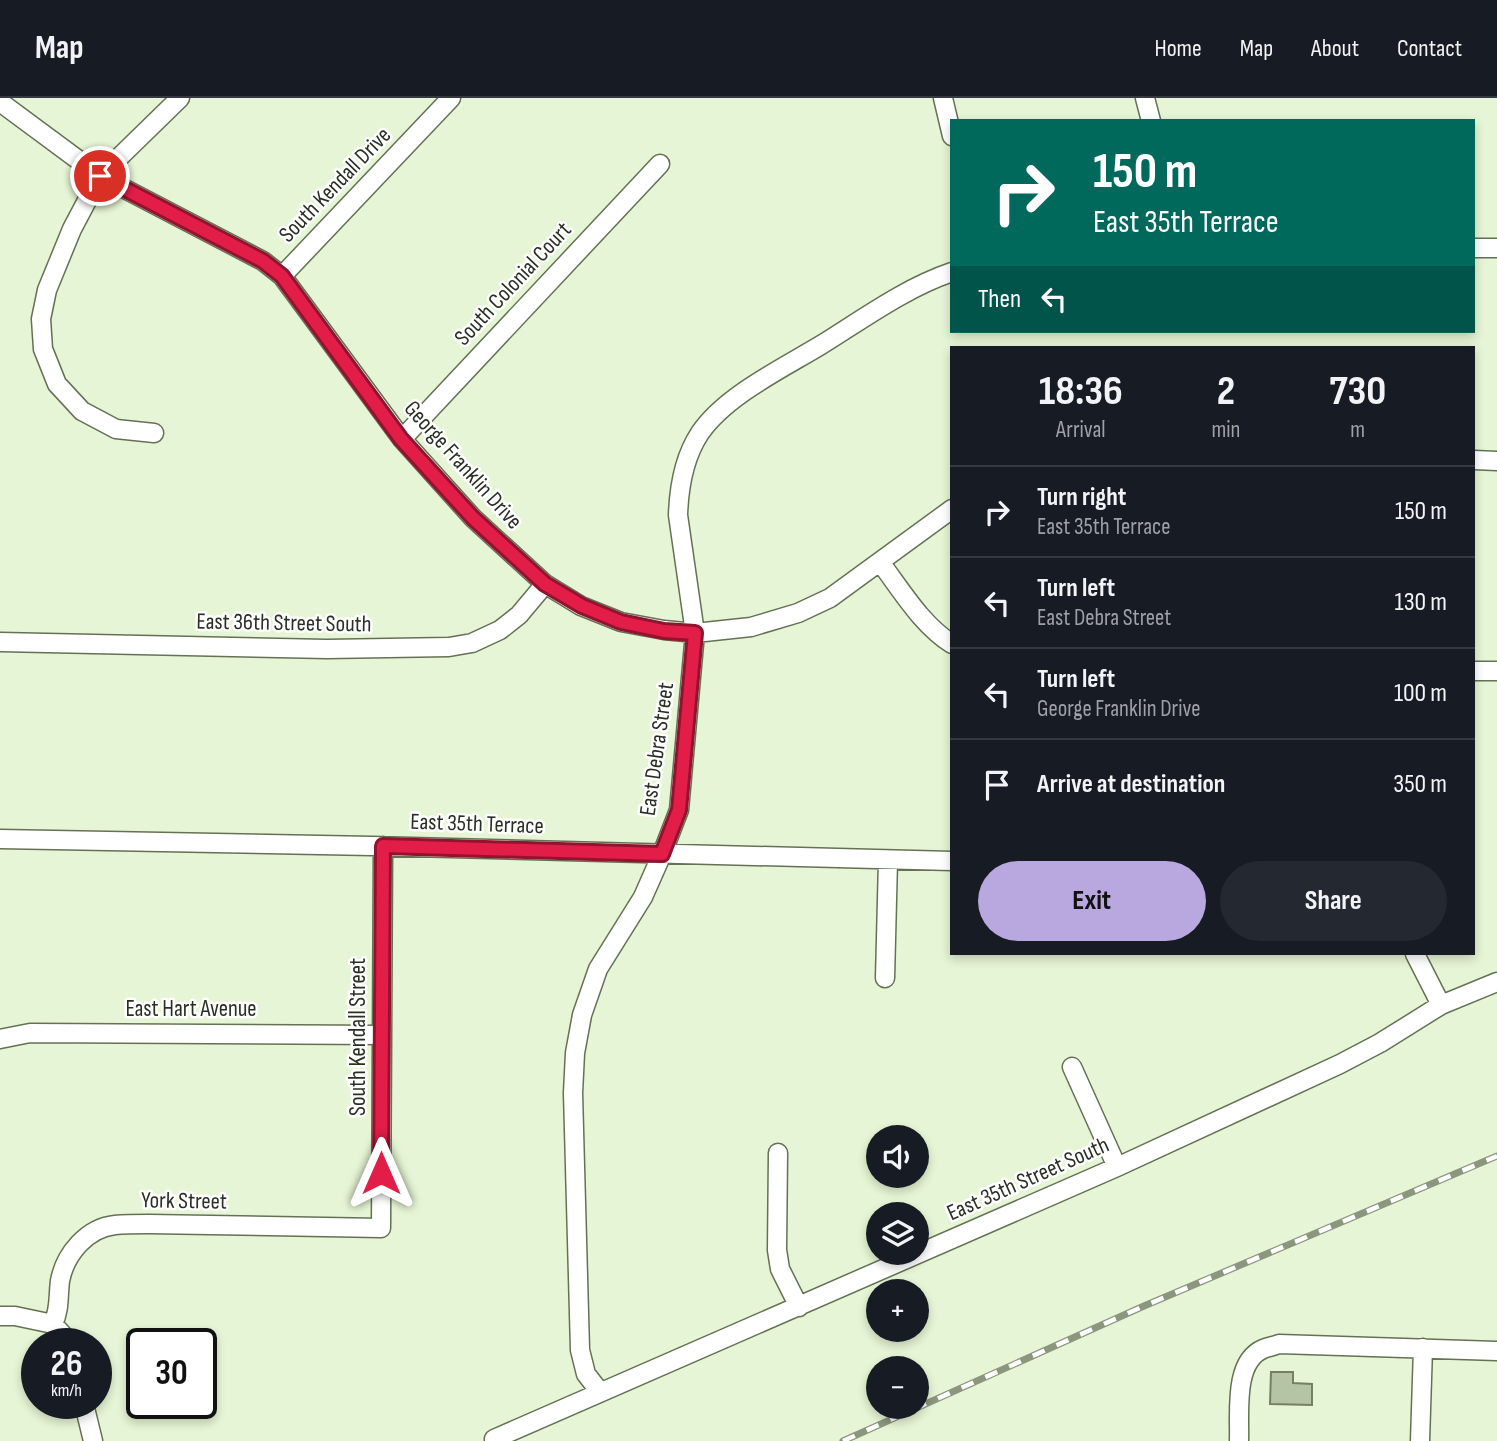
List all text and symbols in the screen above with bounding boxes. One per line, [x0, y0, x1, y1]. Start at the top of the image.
text: Map [35, 28, 84, 68]
text: Home [1154, 34, 1202, 63]
text: Map [1240, 34, 1273, 63]
text: About [1311, 34, 1359, 63]
text: Contact [1397, 34, 1462, 63]
street label: South Kendall Drive [273, 122, 397, 248]
text: 150 m [1093, 143, 1197, 202]
pin [70, 146, 130, 206]
icon: right [978, 147, 1069, 238]
icon: arrive [81, 157, 119, 195]
text: East 35th Terrace [1093, 203, 1279, 242]
street label: South Colonial Court [449, 216, 577, 352]
icon: left [1035, 280, 1073, 318]
text: Then [978, 284, 1021, 315]
text: 18:36 [1039, 366, 1123, 417]
text: 2 [1217, 366, 1235, 417]
text: 730 [1329, 366, 1386, 417]
street label: George Franklin Drive [398, 395, 528, 535]
text: Arrival [1056, 416, 1106, 444]
text: min [1212, 416, 1240, 444]
text: m [1350, 416, 1365, 444]
text: Turn right [1037, 482, 1126, 513]
icon: right [978, 493, 1016, 531]
text: 150 m [1395, 496, 1447, 527]
text: East 35th Terrace [1037, 513, 1170, 541]
text: Turn left [1037, 573, 1115, 604]
icon: left [978, 584, 1016, 622]
text: 130 m [1395, 587, 1447, 618]
text: East Debra Street [1037, 604, 1171, 632]
street label: East 36th Street South [196, 607, 372, 639]
text: Turn left [1037, 664, 1115, 695]
icon: left [978, 675, 1016, 713]
text: 100 m [1394, 678, 1447, 709]
street label: East Debra Street [634, 681, 680, 817]
text: George Franklin Drive [1037, 695, 1200, 723]
icon: arrive [978, 766, 1016, 804]
text: Arrive at destination [1037, 769, 1225, 800]
text: 350 m [1393, 769, 1447, 800]
street label: East 35th Terrace [410, 808, 544, 840]
button: Exit [978, 861, 1206, 941]
button: Share [1220, 861, 1447, 941]
street label: South Kendall Street [344, 958, 372, 1116]
street label: East Hart Avenue [125, 995, 257, 1023]
map controls [866, 1125, 929, 1419]
button: sound [866, 1125, 929, 1188]
street label: East 35th Street South [943, 1131, 1113, 1227]
position arrow [344, 1136, 418, 1210]
street label: York Street [141, 1186, 227, 1216]
button: layers [866, 1202, 929, 1265]
button: + [866, 1279, 929, 1342]
speed limit sign: 30 [126, 1328, 217, 1419]
text: 26 [51, 1343, 82, 1386]
button: − [866, 1356, 929, 1419]
text: km/h [51, 1380, 82, 1401]

